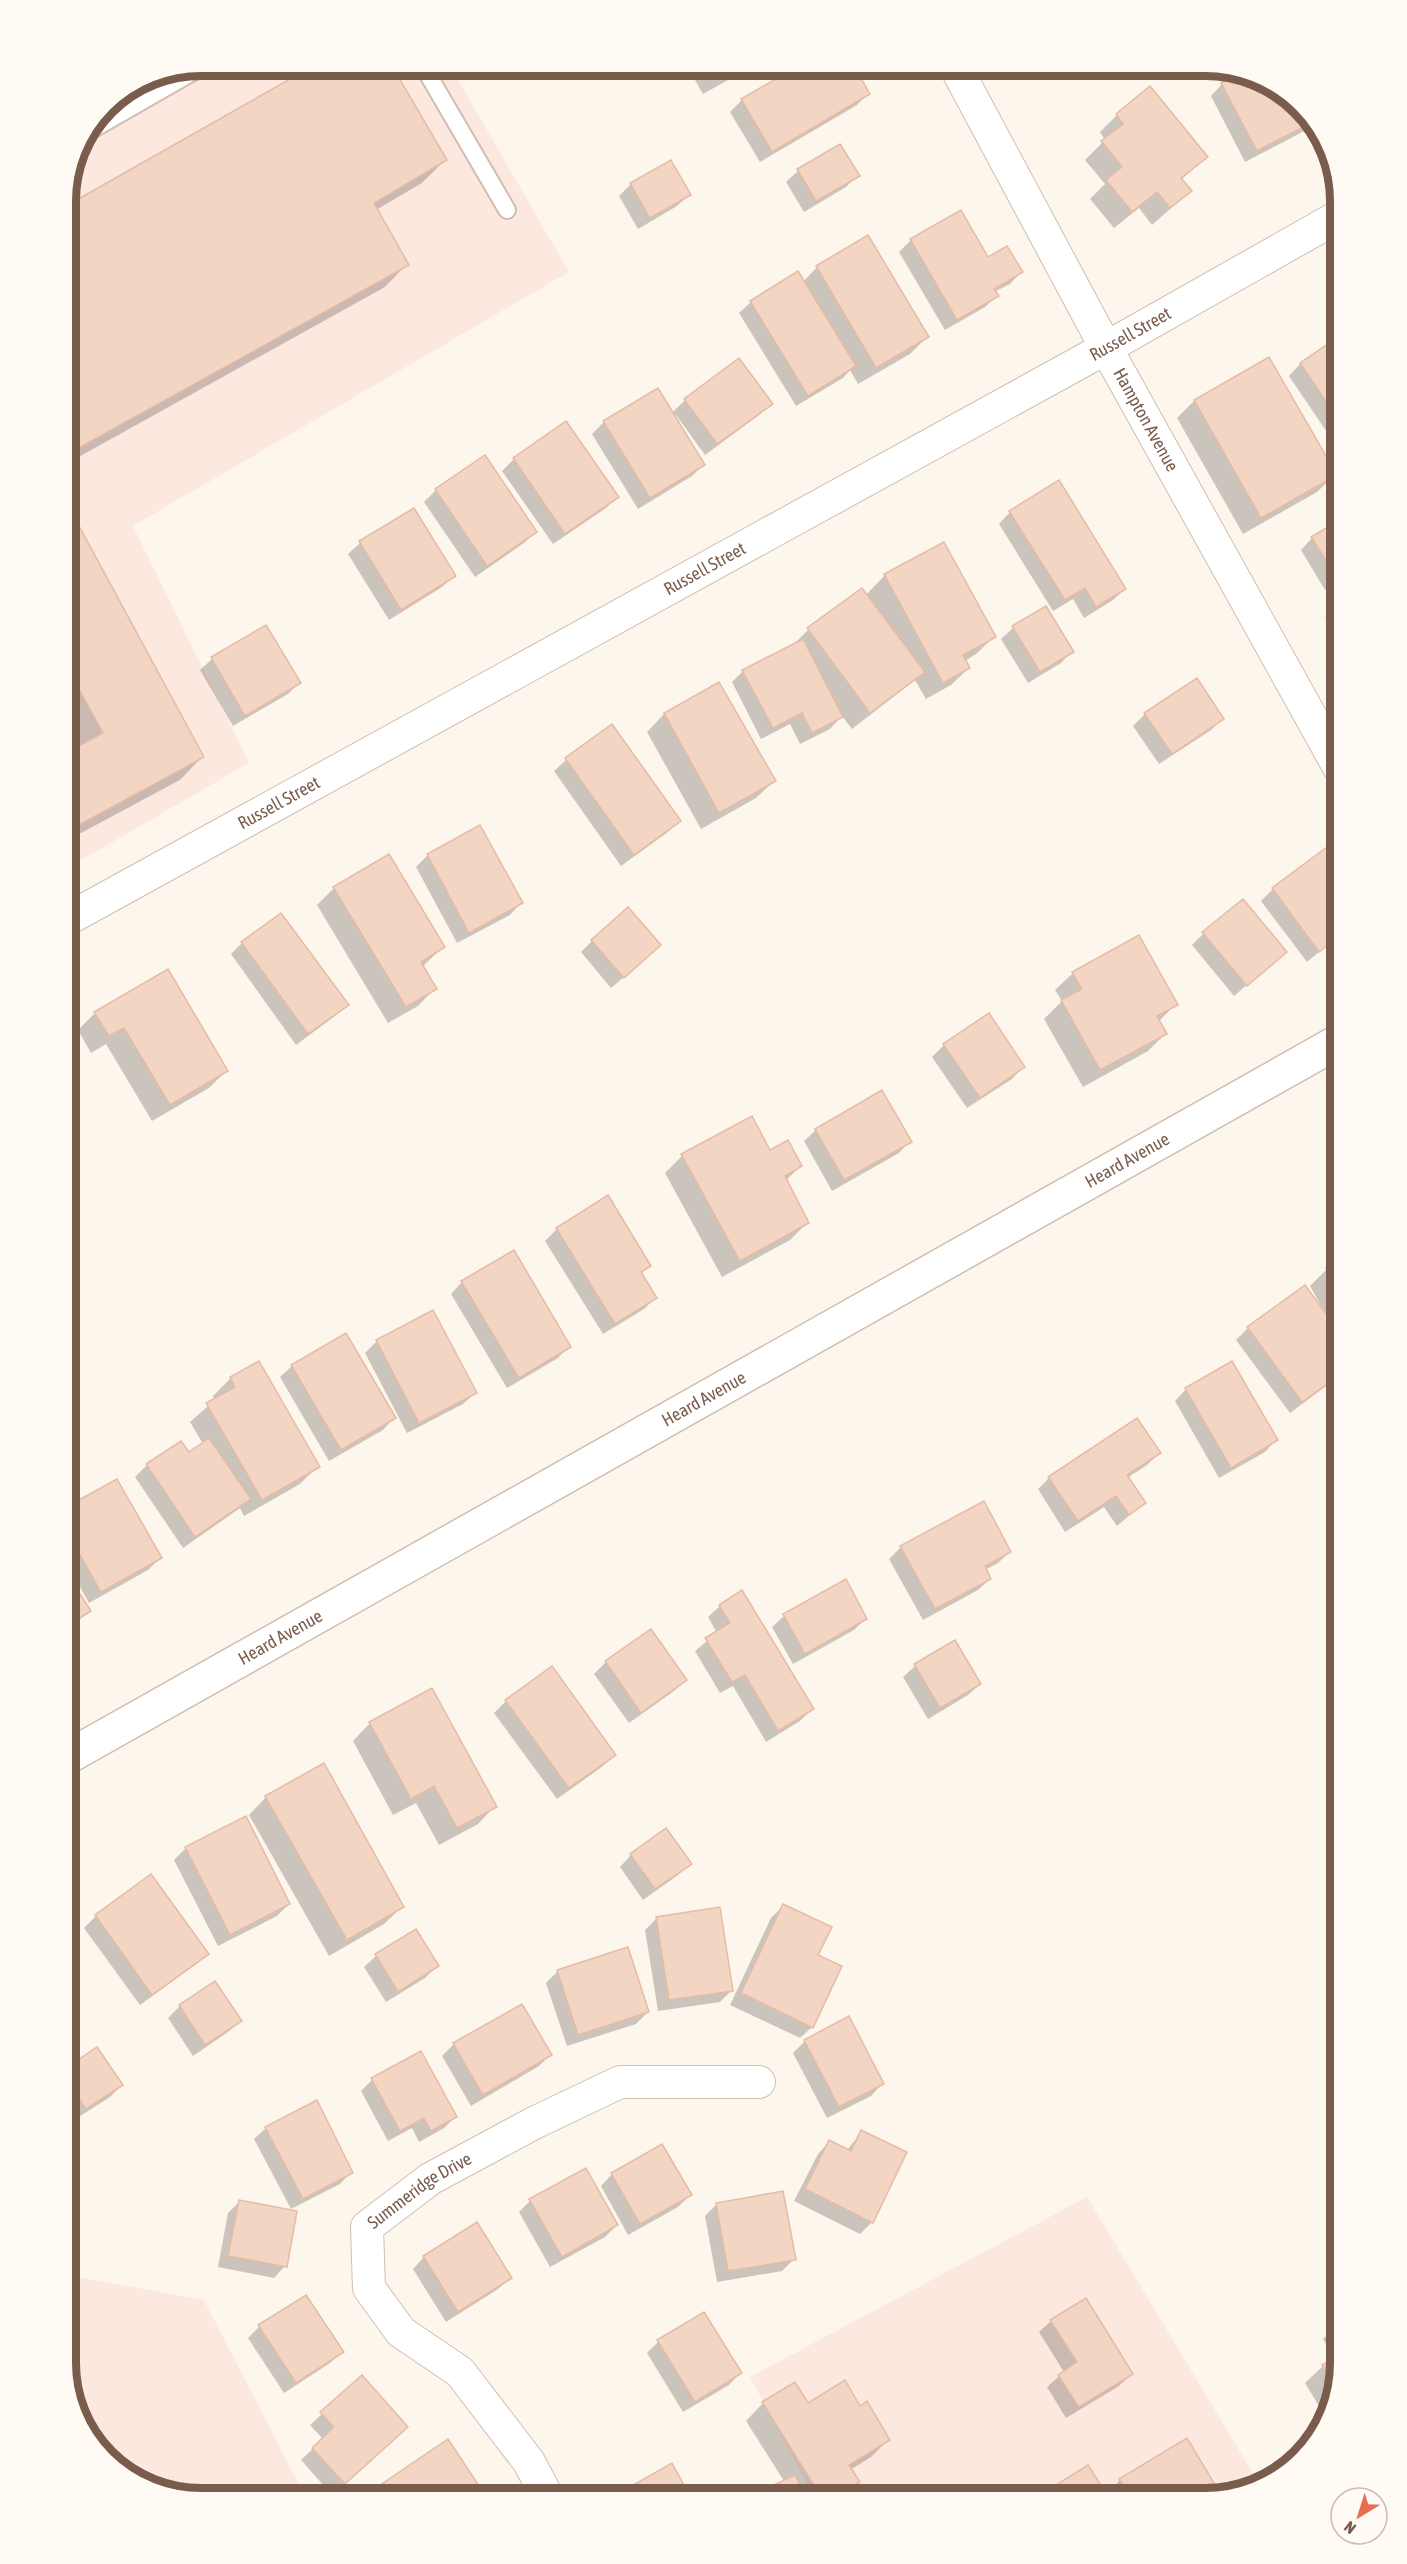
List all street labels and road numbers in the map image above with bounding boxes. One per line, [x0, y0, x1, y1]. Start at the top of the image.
street label: Russell Street [1086, 302, 1175, 365]
street label: Hampton Avenue [1109, 364, 1183, 475]
street label: Russell Street [660, 537, 749, 599]
street label: Russell Street [234, 772, 323, 833]
street label: Heard Avenue [1081, 1128, 1173, 1192]
street label: Heard Avenue [658, 1366, 749, 1430]
street label: Heard Avenue [234, 1605, 326, 1669]
street label: Summeridge Drive [363, 2148, 475, 2233]

